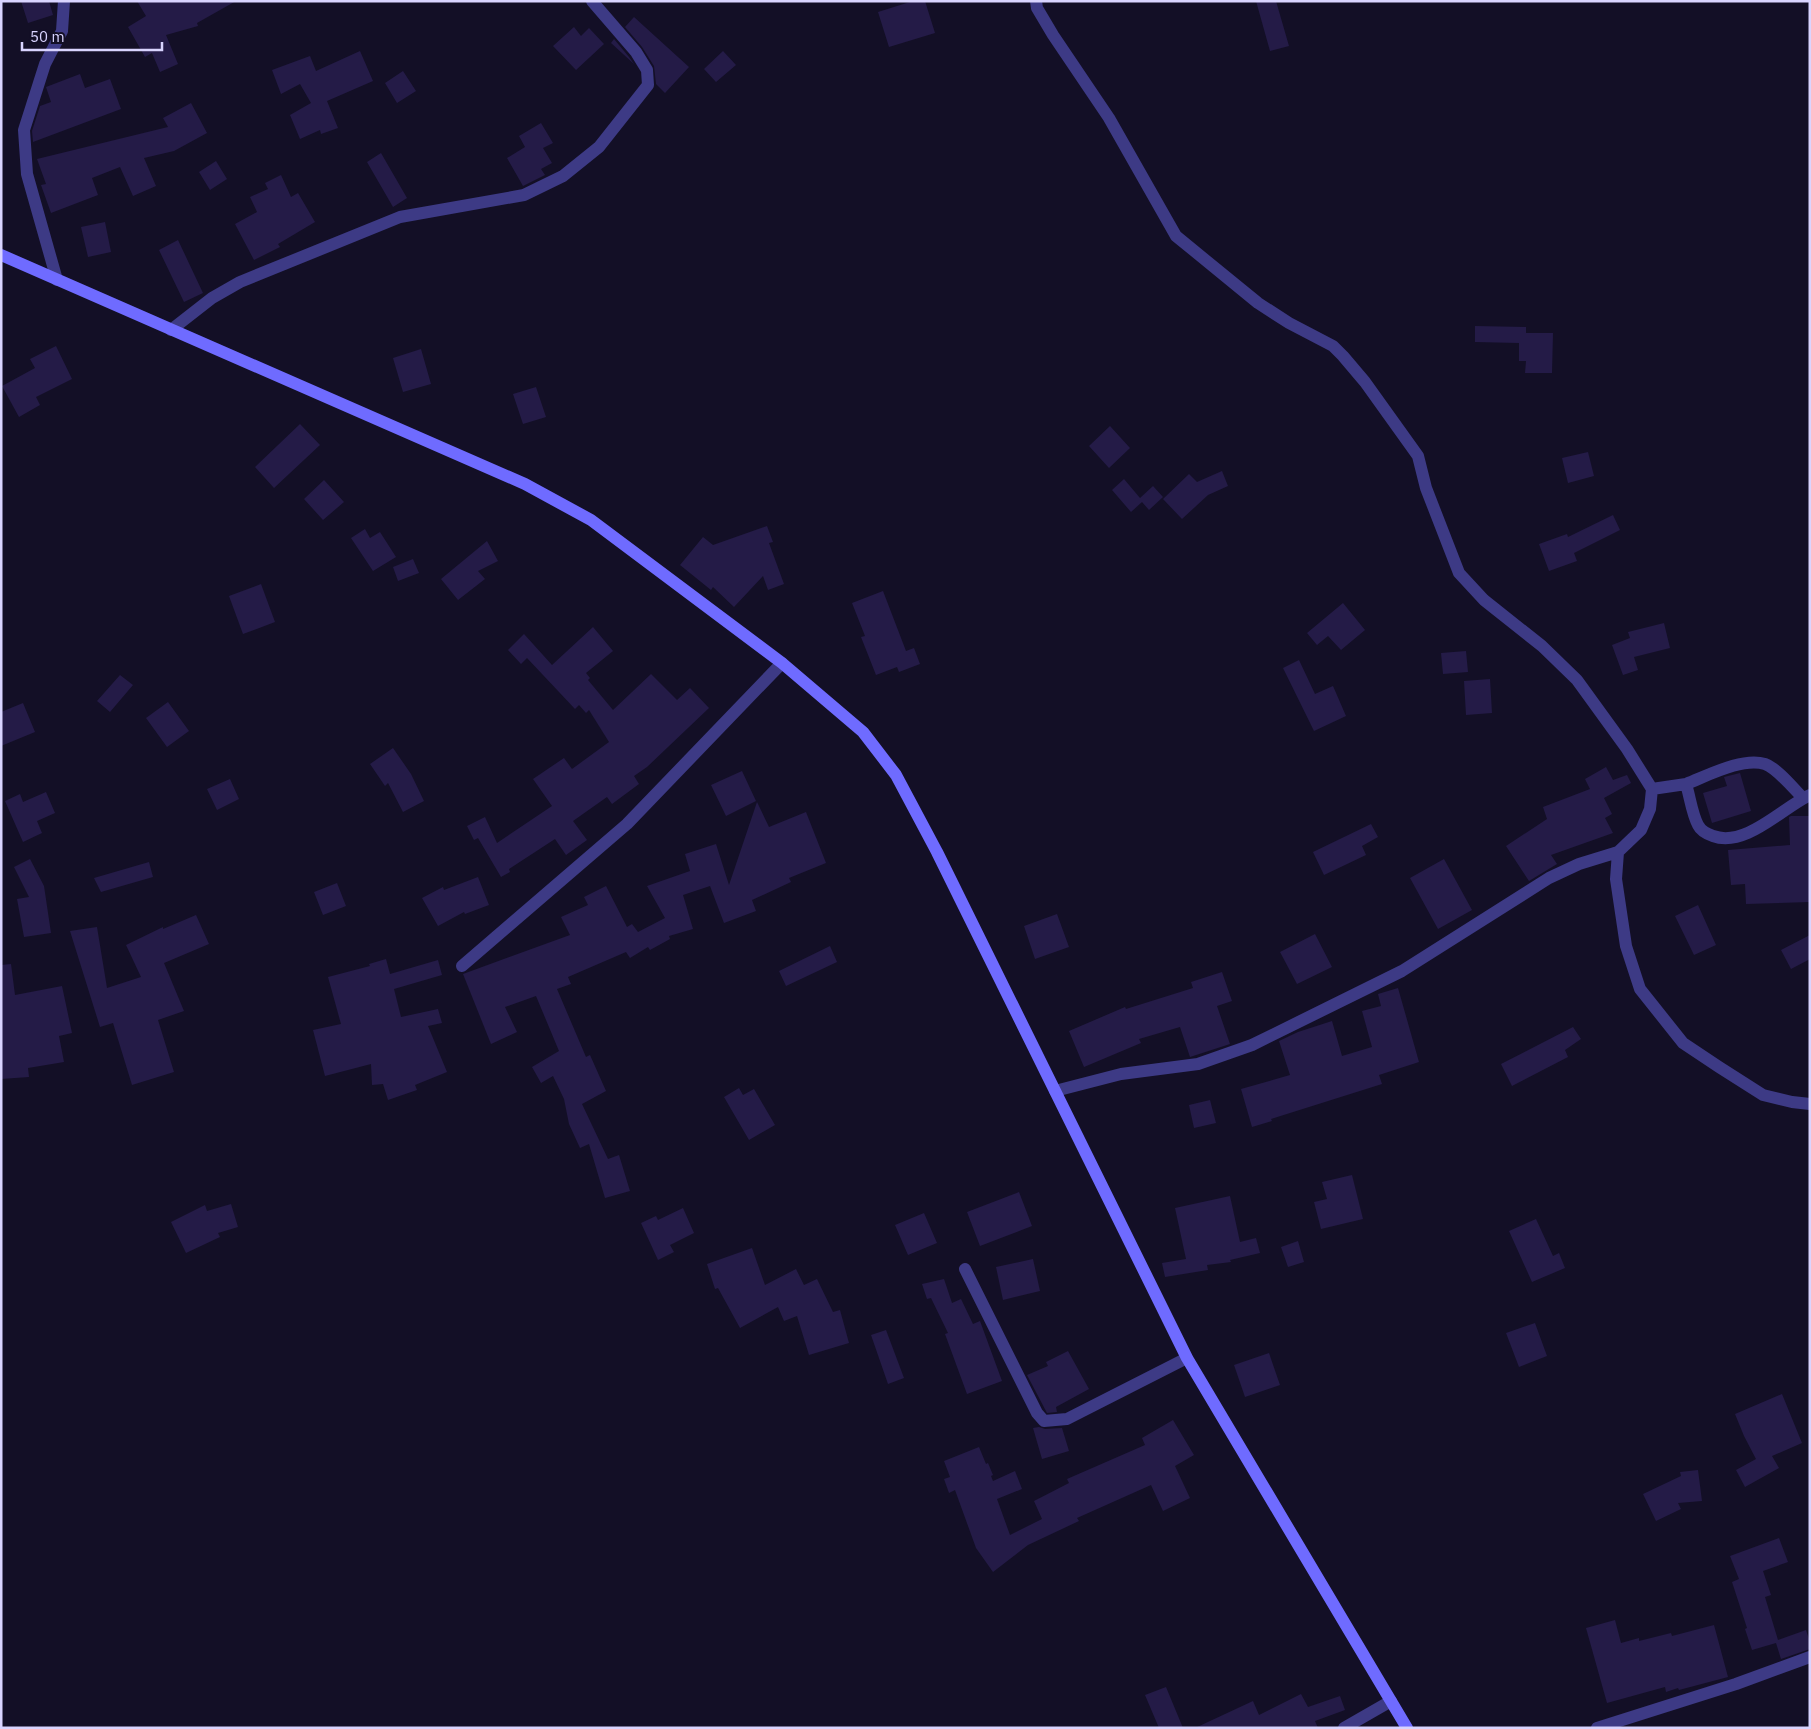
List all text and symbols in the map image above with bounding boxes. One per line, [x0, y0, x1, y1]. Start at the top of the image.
scale bar [22, 20, 162, 52]
text: 50 m [30, 27, 65, 46]

